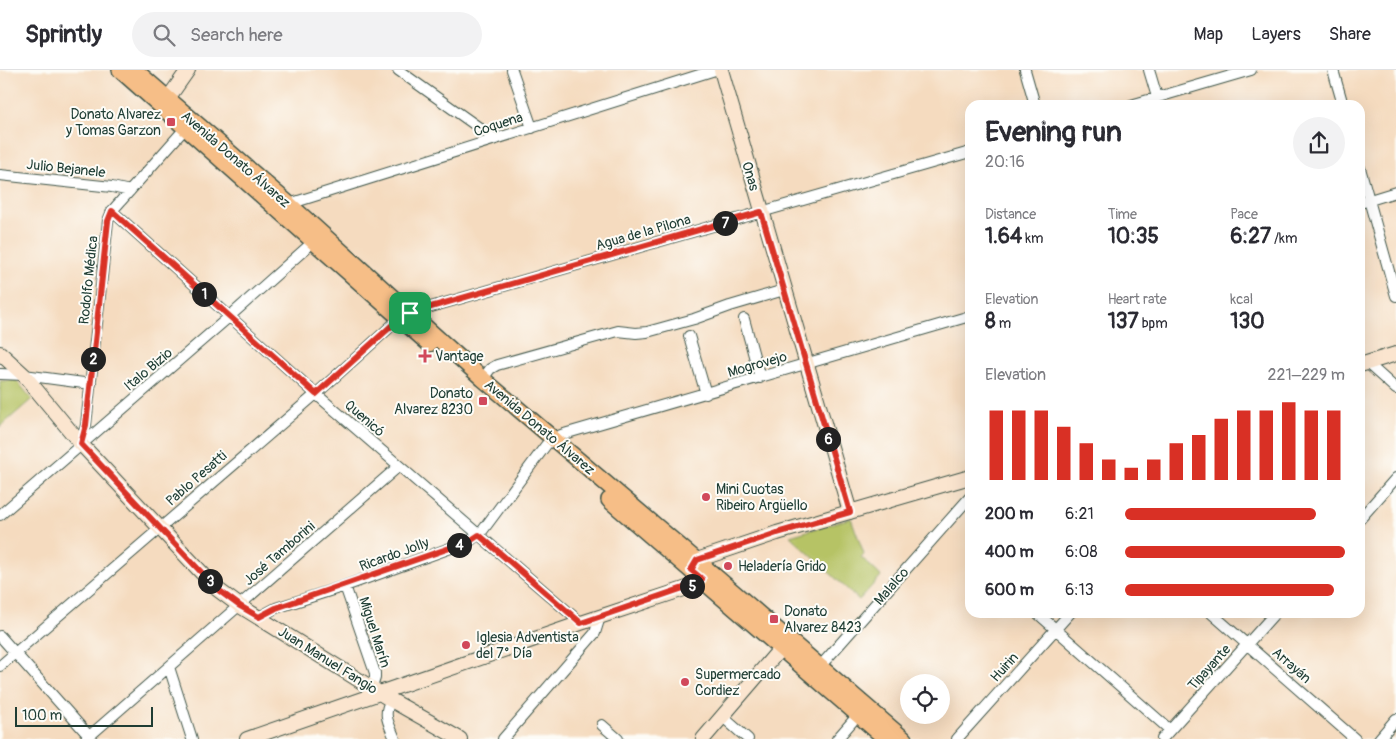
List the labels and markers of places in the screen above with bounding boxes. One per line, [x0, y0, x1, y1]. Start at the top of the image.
place label: Donato Alvarez y Tomas Garzon [65, 106, 161, 139]
marker: Donato Alvarez y Tomas Garzon [165, 116, 177, 128]
pin: 7 [712, 210, 738, 236]
pin: 1 [192, 282, 216, 306]
pin [389, 292, 431, 334]
pin: 2 [80, 346, 106, 372]
place label: Vantage [435, 348, 483, 365]
marker: Vantage [419, 350, 431, 362]
place label: Donato Alvarez 8230 [394, 385, 473, 418]
marker: Donato Alvarez 8230 [477, 395, 489, 407]
pin: 6 [816, 426, 840, 452]
place label: Mini Cuotas Ribeiro Argüello [716, 481, 808, 514]
marker: Mini Cuotas Ribeiro Argüello [700, 491, 712, 503]
pin: 4 [446, 532, 472, 558]
place label: Heladería Grido [738, 558, 827, 575]
marker: Heladería Grido [722, 560, 734, 572]
pin: 3 [198, 568, 222, 594]
pin: 5 [680, 574, 704, 598]
place label: Donato Alvarez 8423 [784, 603, 862, 636]
marker: Donato Alvarez 8423 [768, 613, 780, 625]
place label: Iglesia Adventista del 7° Día [476, 629, 579, 662]
marker: Iglesia Adventista del 7° Día [460, 639, 472, 651]
place label: Supermercado Cordiez [695, 666, 781, 699]
marker: Supermercado Cordiez [679, 676, 691, 688]

